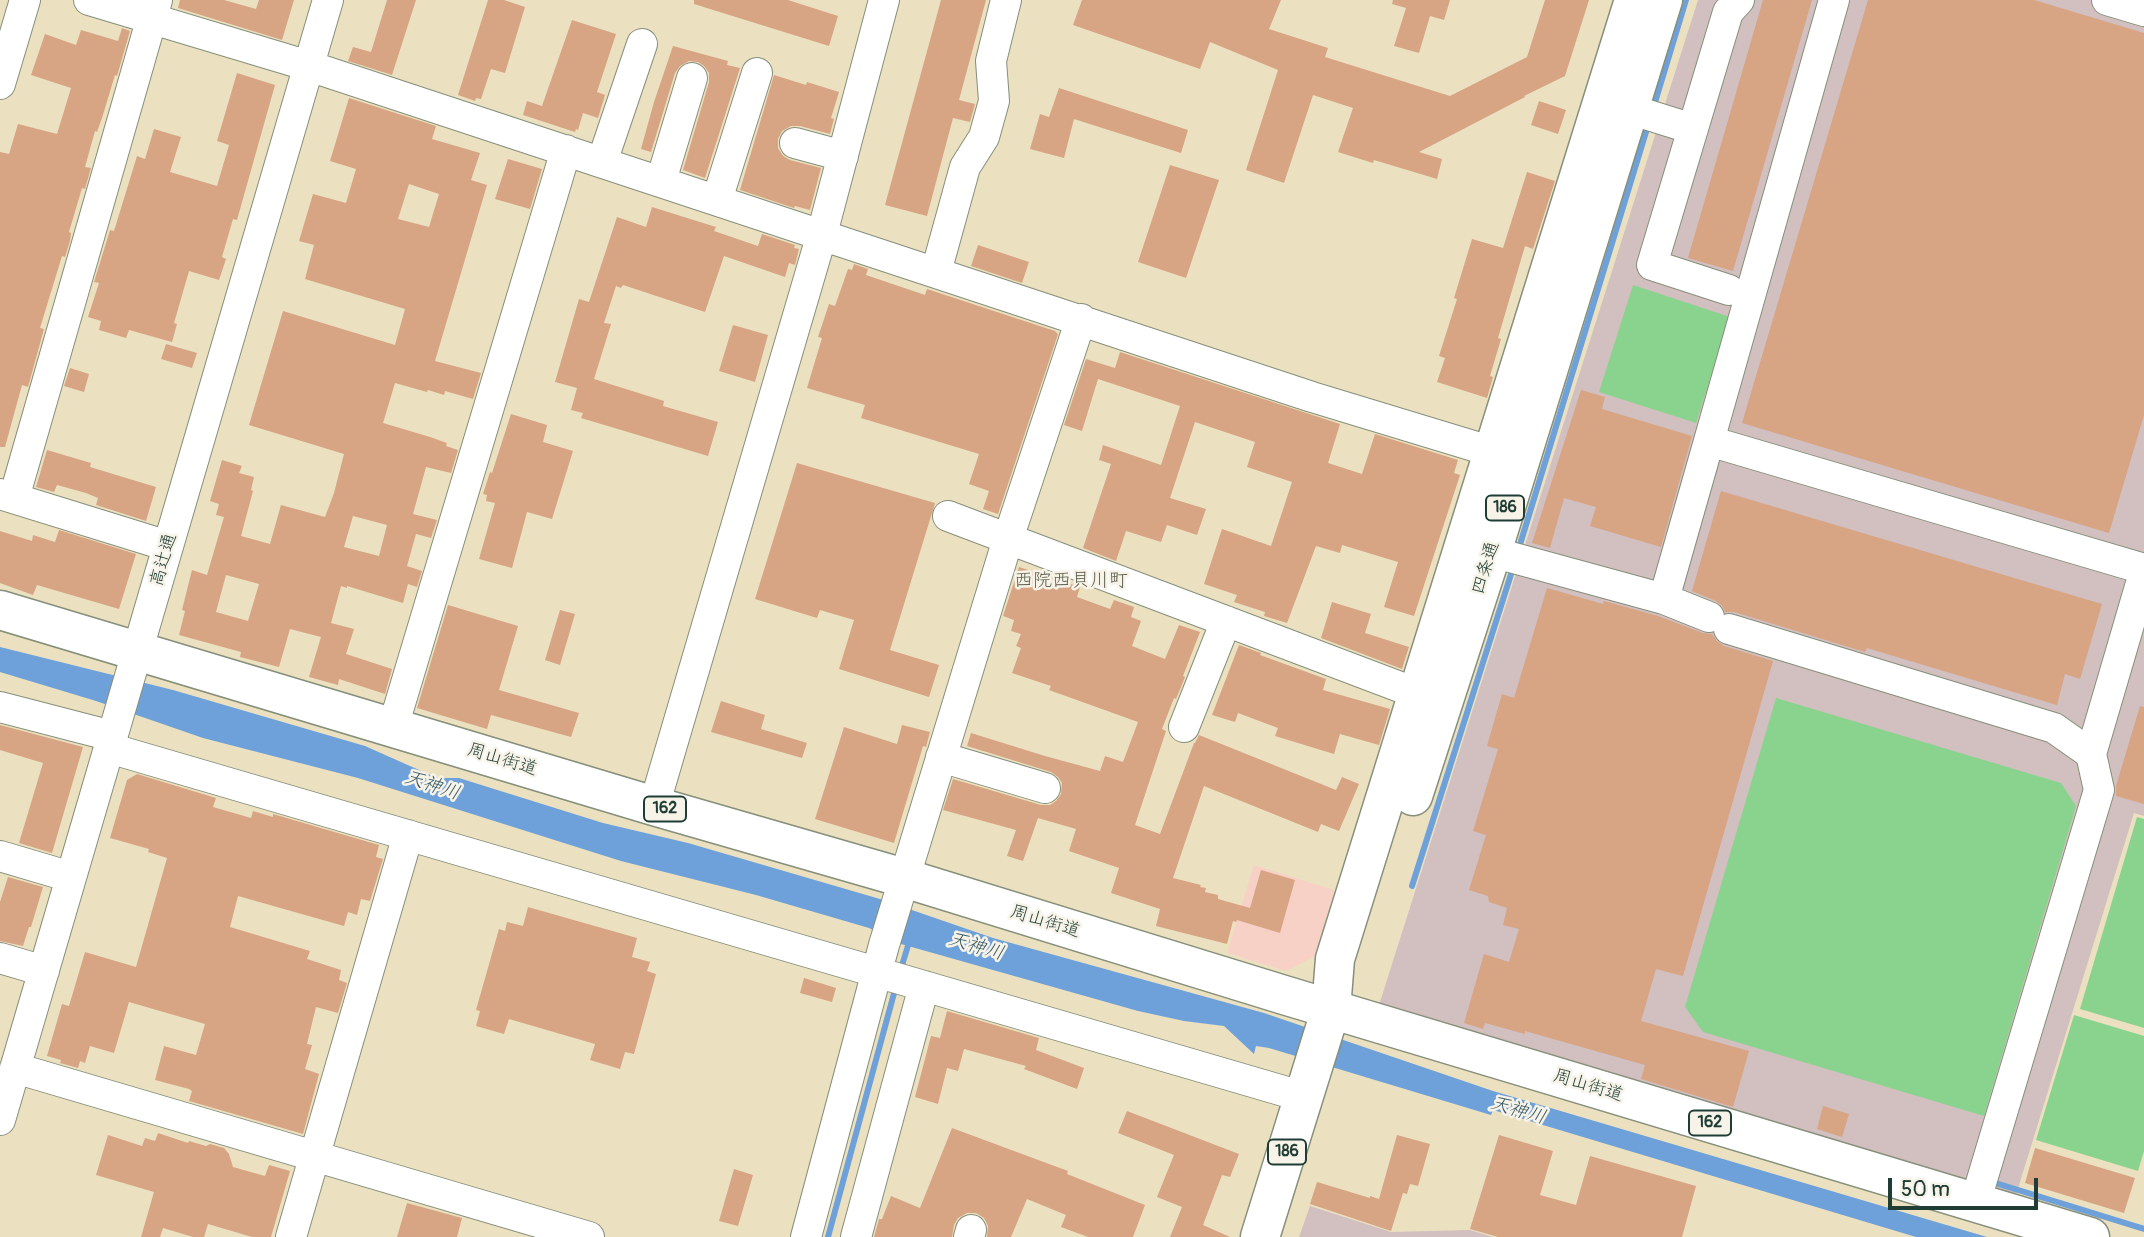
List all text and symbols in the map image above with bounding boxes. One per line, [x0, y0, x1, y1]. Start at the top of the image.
road number: 186 [1486, 495, 1524, 520]
street label: 高辻通 [146, 531, 182, 589]
street label: 四条通 [1468, 539, 1504, 597]
district label: 西院西貝川町 [1014, 570, 1128, 592]
street label: 周山街道 [464, 739, 540, 781]
water label: 天神川 [401, 766, 463, 806]
road number: 162 [644, 796, 686, 822]
street label: 周山街道 [1007, 901, 1083, 943]
water label: 天神川 [945, 928, 1007, 966]
street label: 周山街道 [1550, 1065, 1626, 1107]
water label: 天神川 [1487, 1092, 1549, 1130]
road number: 162 [1689, 1110, 1731, 1135]
road number: 186 [1268, 1140, 1306, 1164]
scale bar [1892, 1164, 2042, 1208]
text: 50 m [1901, 1176, 1950, 1203]

